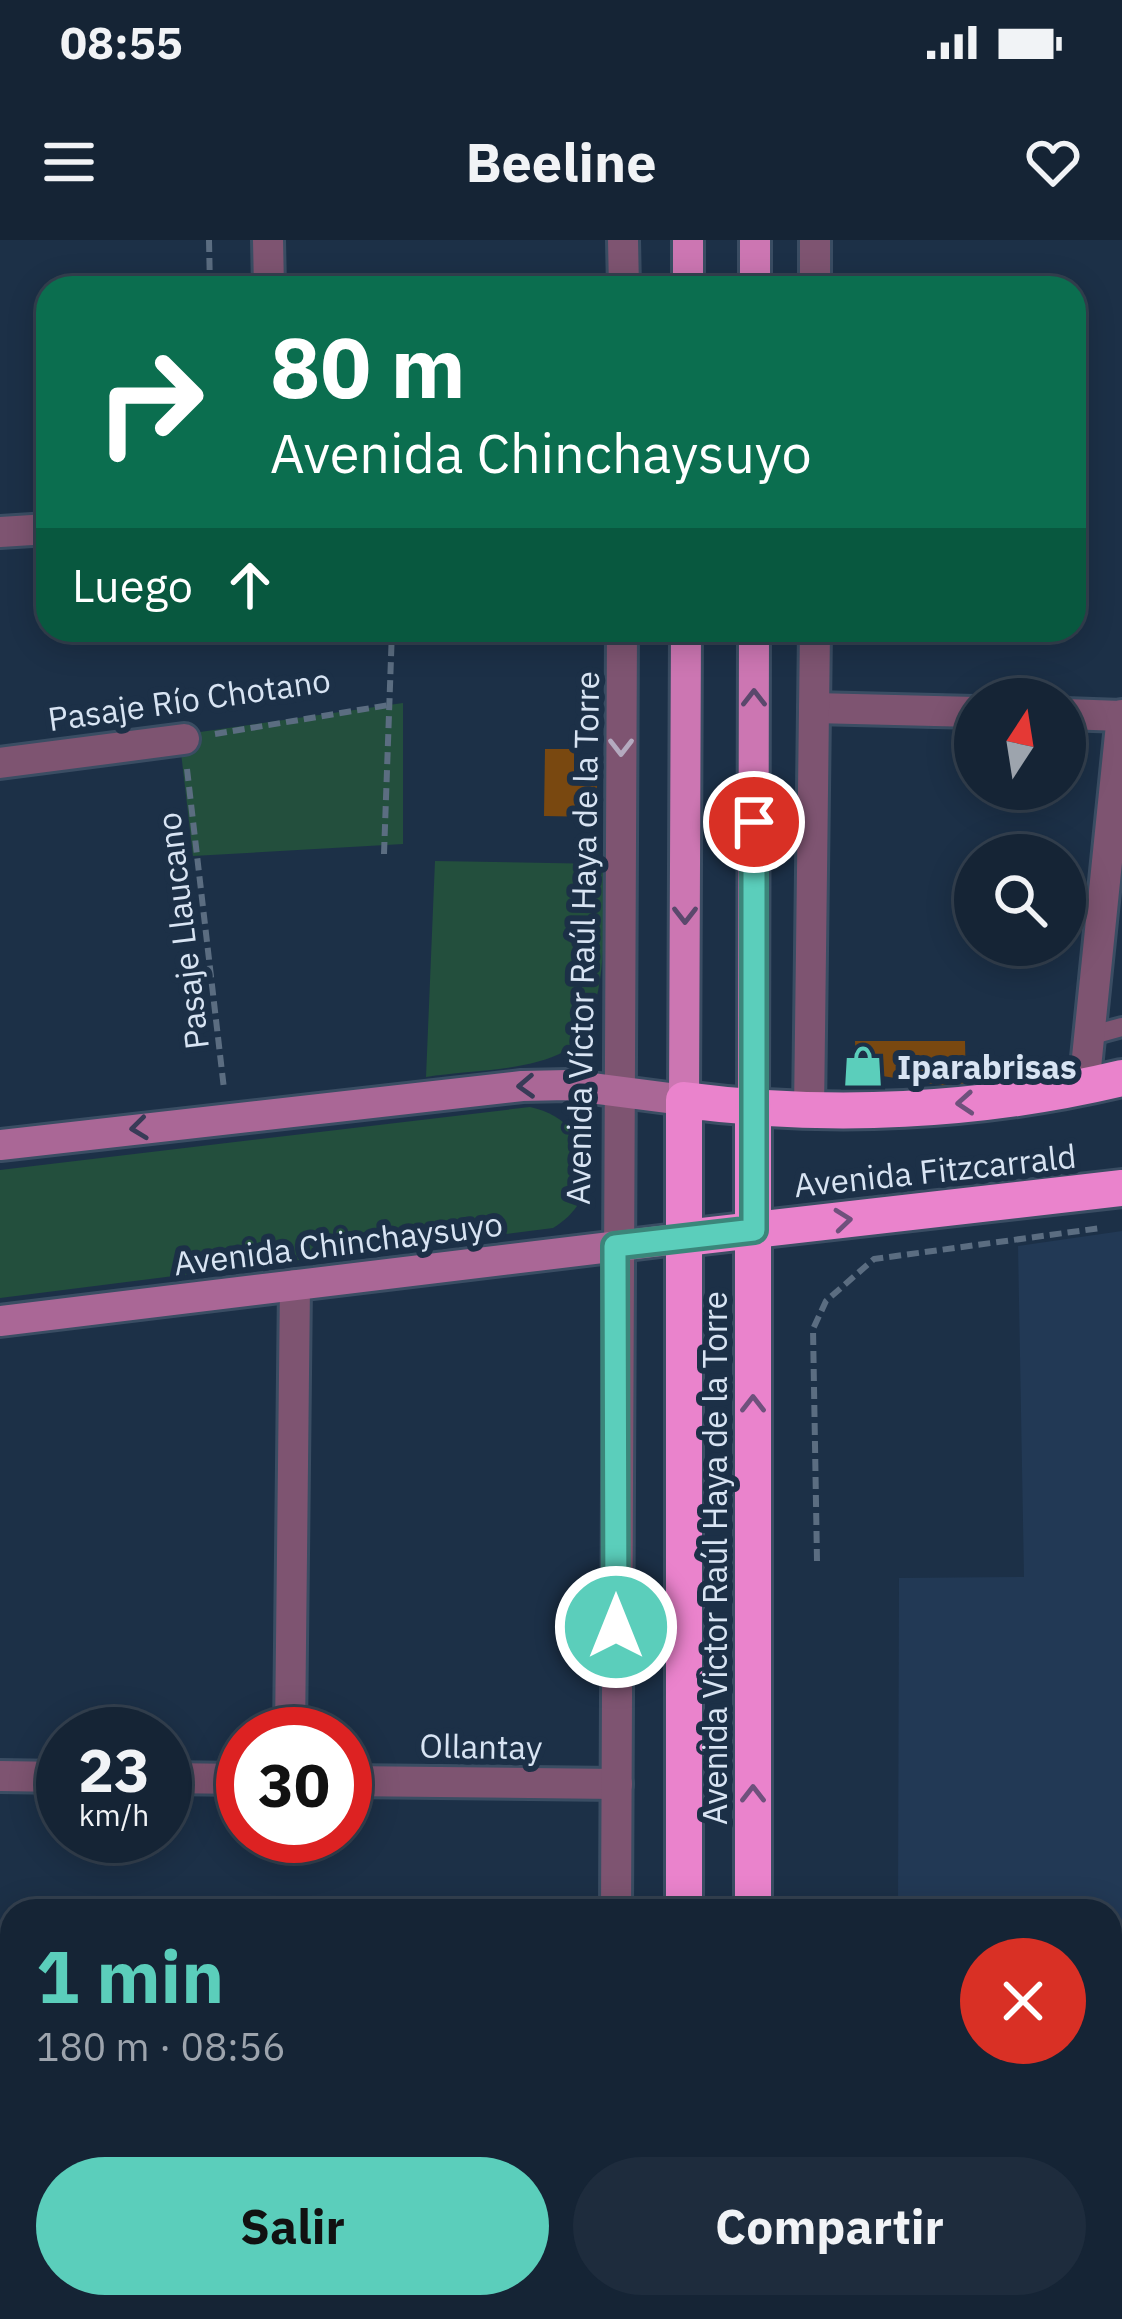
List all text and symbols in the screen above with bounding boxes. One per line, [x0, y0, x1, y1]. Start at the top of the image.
text: 08:55 [60, 13, 183, 71]
text: Beeline [465, 127, 657, 197]
icon: menu [36, 129, 102, 195]
icon: heart [1020, 129, 1086, 195]
text: 80 m [270, 312, 466, 421]
icon: right [72, 324, 228, 480]
text: Avenida Chinchaysuyo [270, 418, 812, 488]
icon: ahead [217, 552, 283, 618]
text: Luego [72, 556, 193, 614]
street label: Pasaje Río Chotano [45, 658, 333, 740]
street label: Avenida Víctor Raúl Haya de la Torre [556, 671, 608, 1205]
north arrow [954, 678, 1086, 810]
map controls [954, 678, 1086, 966]
one-way arrow [741, 688, 767, 706]
one-way arrow [608, 739, 634, 757]
pin [703, 771, 805, 873]
icon: arrive [721, 789, 787, 855]
street label: Pasaje Llaucano [146, 810, 218, 1052]
button: search [954, 834, 1086, 966]
one-way arrow [672, 907, 698, 925]
shop icon: Iparabrisas [840, 1043, 886, 1089]
place label: Iparabrisas [897, 1045, 1077, 1088]
one-way arrow [516, 1073, 535, 1099]
one-way arrow [955, 1090, 974, 1116]
one-way arrow [129, 1115, 148, 1141]
street label: Avenida Fitzcarrald [792, 1134, 1078, 1206]
street label: Avenida Chinchaysuyo [171, 1201, 505, 1285]
one-way arrow [834, 1207, 853, 1233]
street label: Avenida Victor Raúl Haya de la Torre [693, 1291, 736, 1825]
one-way arrow [740, 1394, 766, 1412]
position arrow [553, 1564, 679, 1690]
speed limit sign: 30 [216, 1707, 372, 1863]
street label: Ollantay [419, 1723, 543, 1769]
text: 23 [78, 1730, 150, 1809]
one-way arrow [740, 1784, 766, 1802]
text: km/h [79, 1795, 149, 1834]
text: 1 min [36, 1929, 224, 2023]
button: close [960, 1938, 1086, 2064]
text: 180 m · 08:56 [36, 2021, 286, 2072]
button: Salir [36, 2157, 549, 2295]
button: Compartir [573, 2157, 1086, 2295]

